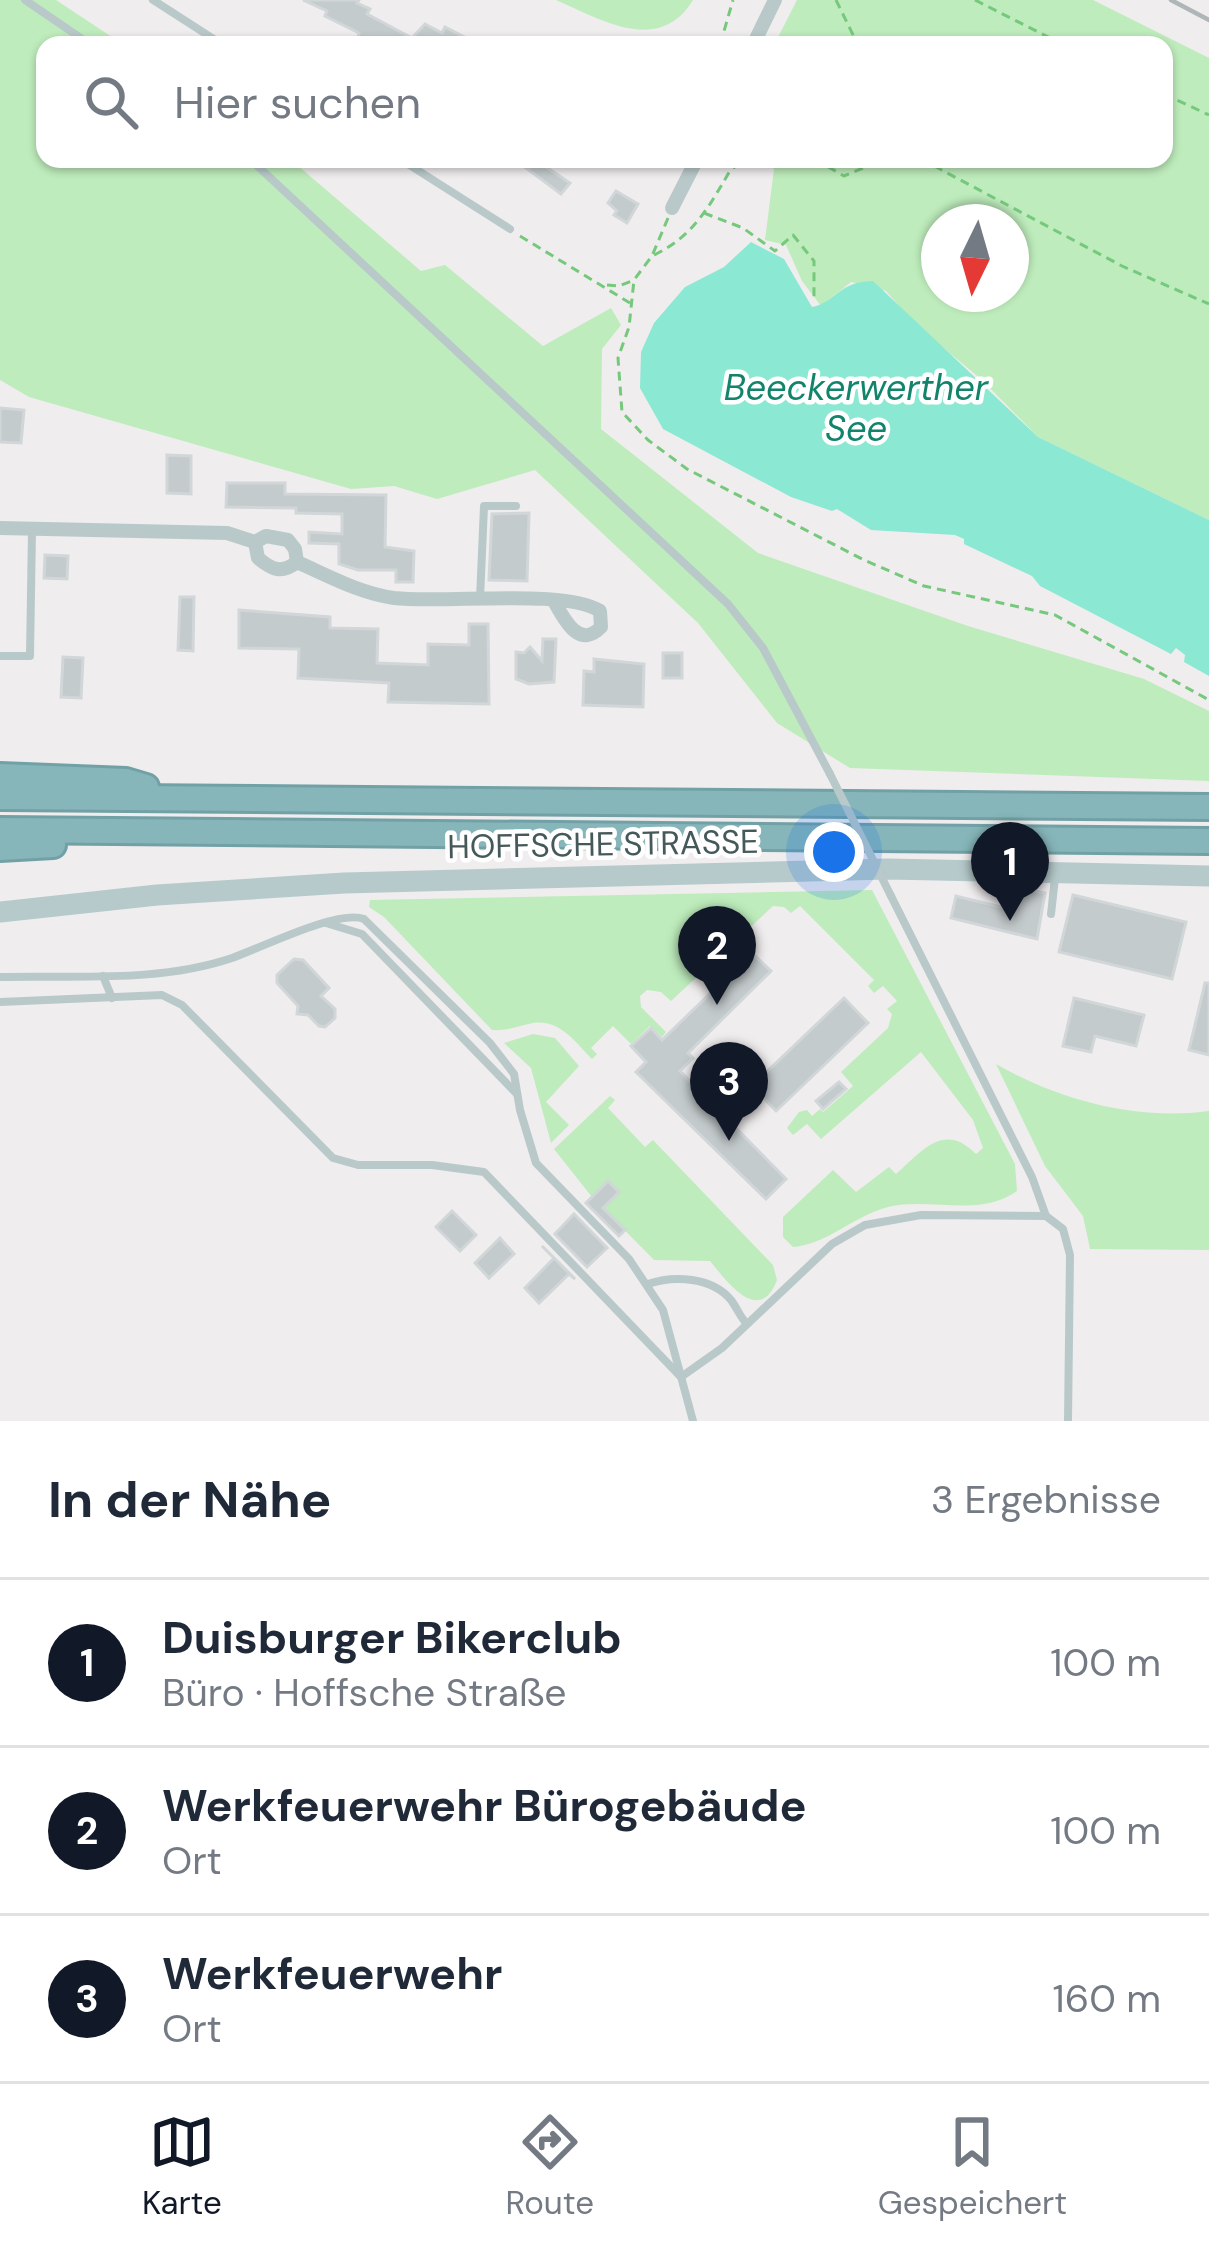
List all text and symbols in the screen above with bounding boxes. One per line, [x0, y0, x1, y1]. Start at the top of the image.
search box [36, 36, 1173, 168]
icon: search [78, 69, 144, 135]
text: Hier suchen [174, 73, 421, 132]
north arrow [921, 204, 1029, 312]
water label: Beeckerwerther See [724, 364, 990, 452]
street label: HOFFSCHE STRASSE [447, 820, 759, 868]
your location [804, 822, 864, 882]
pin: 1 [971, 822, 1049, 921]
pin: 2 [678, 906, 756, 1005]
pin: 3 [690, 1042, 768, 1141]
text: In der Nähe [48, 1466, 332, 1533]
text: 3 Ergebnisse [931, 1474, 1161, 1525]
text: Duisburger Bikerclub [162, 1608, 622, 1667]
text: 1 [80, 1637, 94, 1688]
text: 100 m [1050, 1637, 1161, 1688]
text: Büro · Hoffsche Straße [162, 1667, 566, 1718]
text: Werkfeuerwehr Bürogebäude [162, 1776, 807, 1835]
text: 2 [76, 1805, 98, 1856]
text: 100 m [1050, 1805, 1161, 1856]
text: Ort [162, 1835, 222, 1886]
text: Werkfeuerwehr [162, 1944, 502, 2003]
text: 3 [75, 1973, 99, 2024]
text: 160 m [1053, 1973, 1161, 2024]
text: Ort [162, 2003, 222, 2054]
tab: Karte [142, 2109, 222, 2224]
tab: Route [506, 2109, 594, 2224]
tab: Gespeichert [878, 2109, 1067, 2224]

